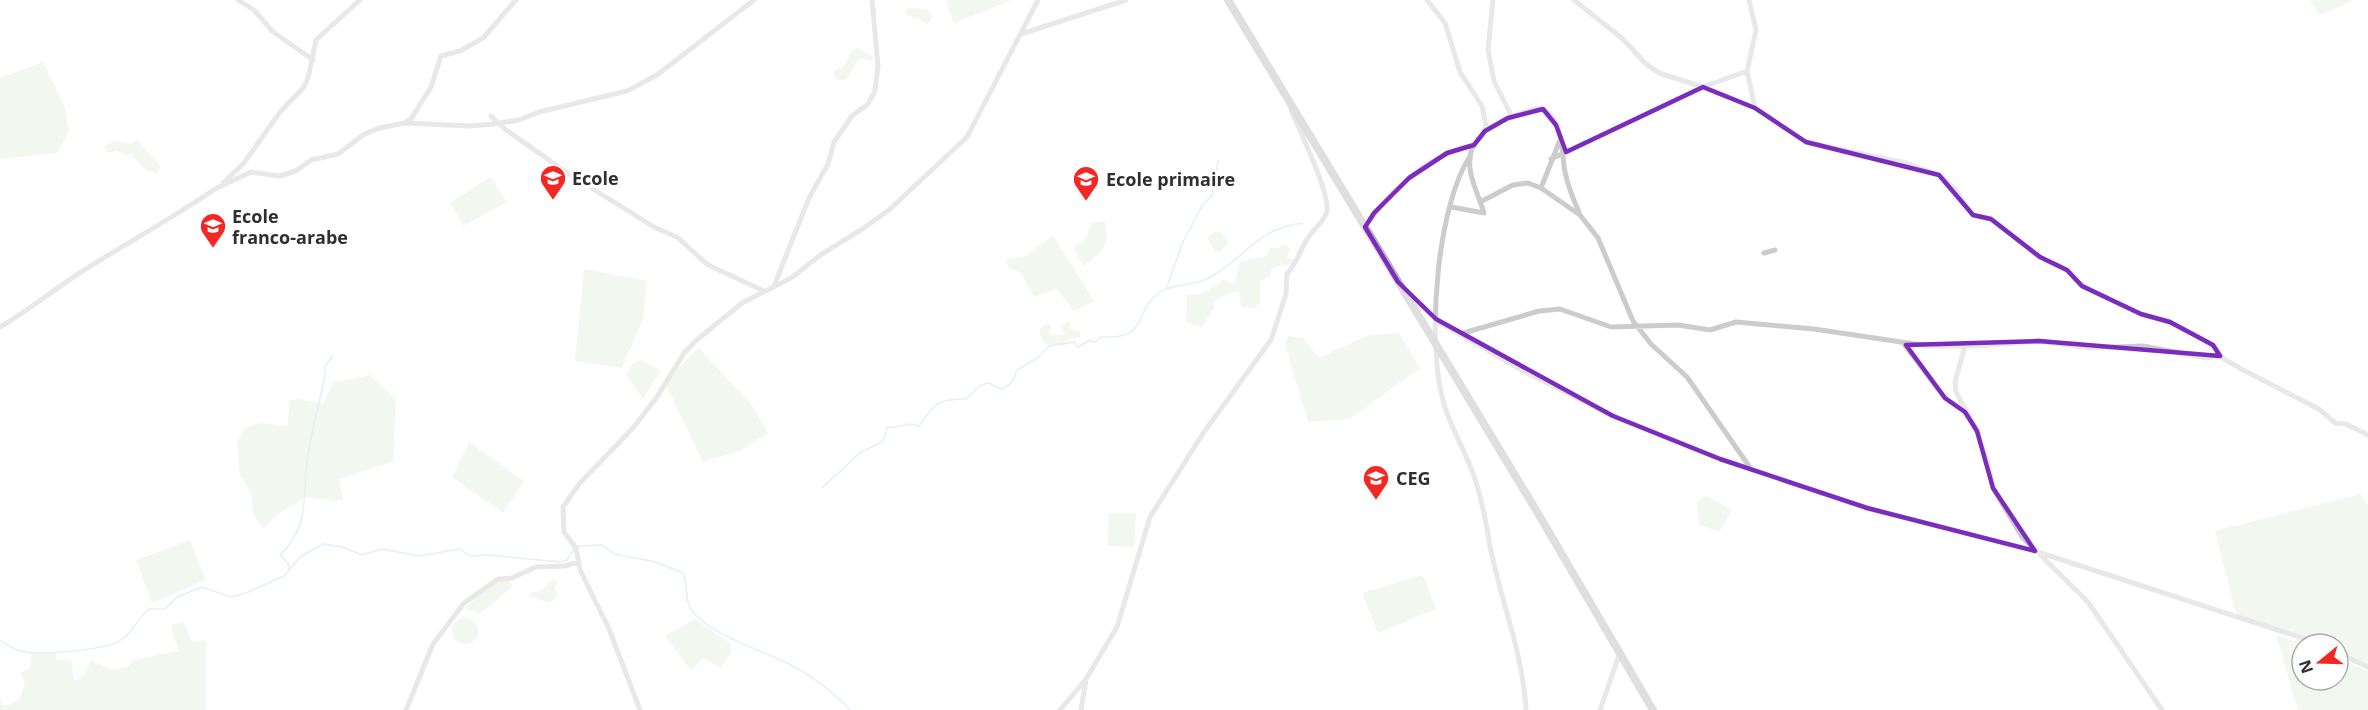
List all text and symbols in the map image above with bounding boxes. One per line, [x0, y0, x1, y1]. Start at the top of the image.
school or university icon: Ecole [538, 163, 568, 201]
school or university icon: Ecole primaire [1071, 164, 1101, 202]
place label: Ecole [572, 166, 619, 190]
place label: Ecole primaire [1106, 167, 1235, 191]
place label: Ecole franco-arabe [232, 204, 348, 249]
school or university icon: Ecole franco-arabe [198, 211, 228, 249]
school or university icon: CEG [1361, 463, 1391, 501]
place label: CEG [1396, 466, 1431, 490]
north arrow [2290, 632, 2350, 692]
text: N [2293, 657, 2318, 677]

